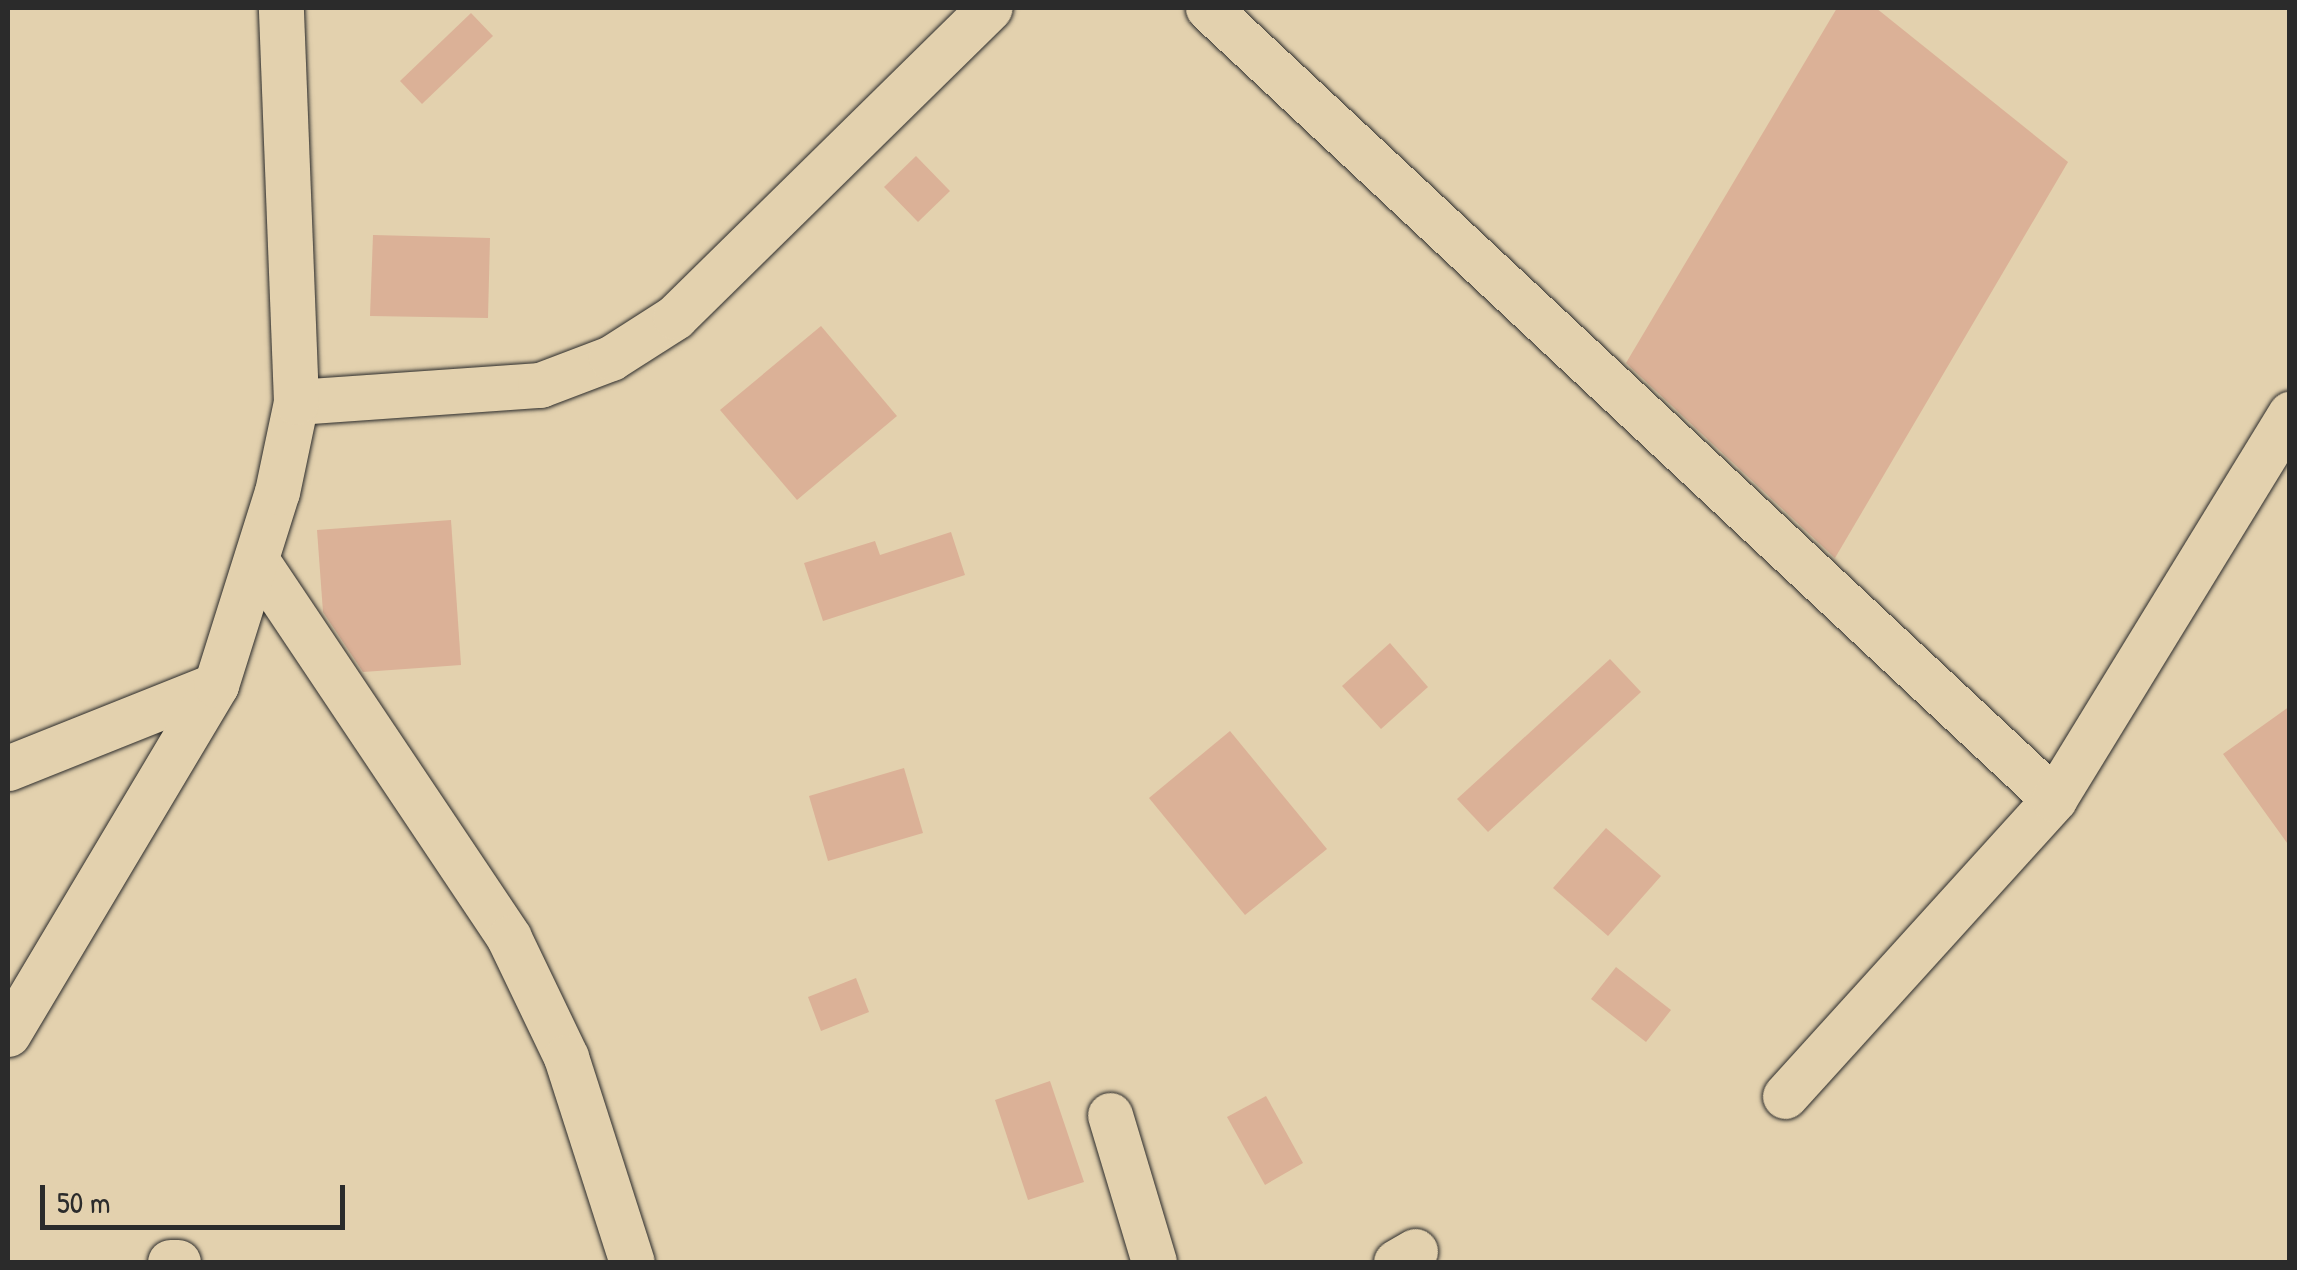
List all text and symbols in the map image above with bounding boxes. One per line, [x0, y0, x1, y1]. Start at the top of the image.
scale bar [45, 1165, 350, 1227]
text: 50 m [57, 1182, 110, 1222]

